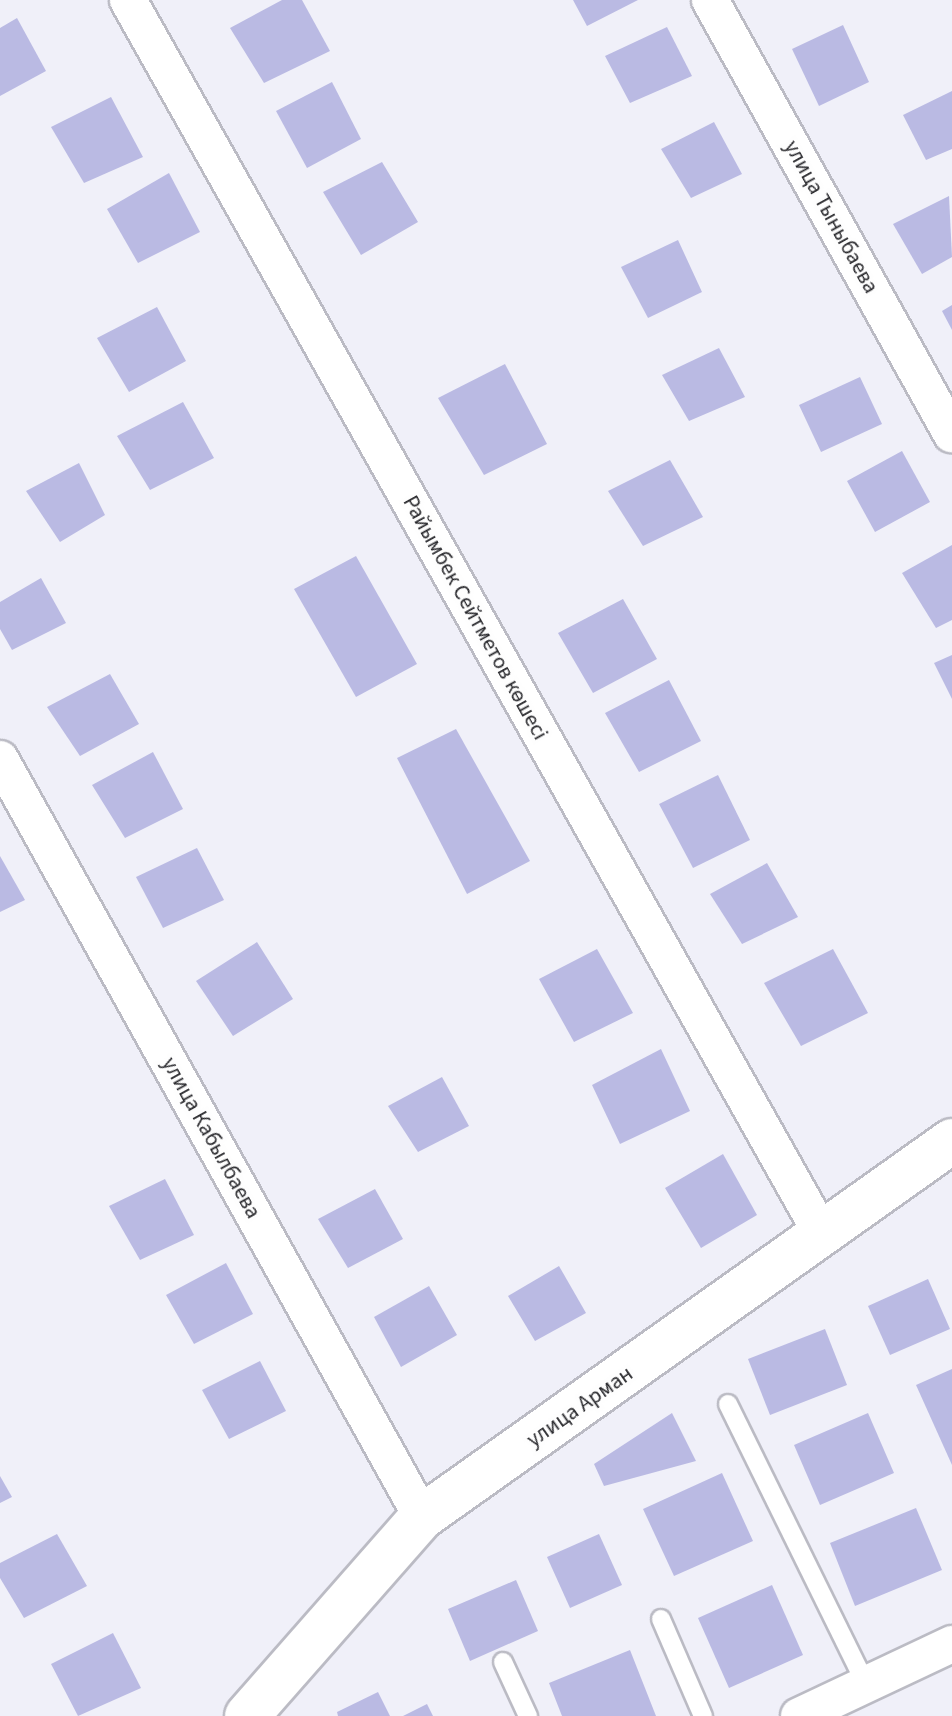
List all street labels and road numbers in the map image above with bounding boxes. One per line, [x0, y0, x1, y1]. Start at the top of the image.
street label: улица Тыныбаева [778, 136, 884, 298]
street label: Райымбек Сейтметов көшесі [397, 491, 553, 745]
street label: улица Кабылбаева [156, 1053, 266, 1223]
street label: улица Арман [522, 1361, 638, 1453]

